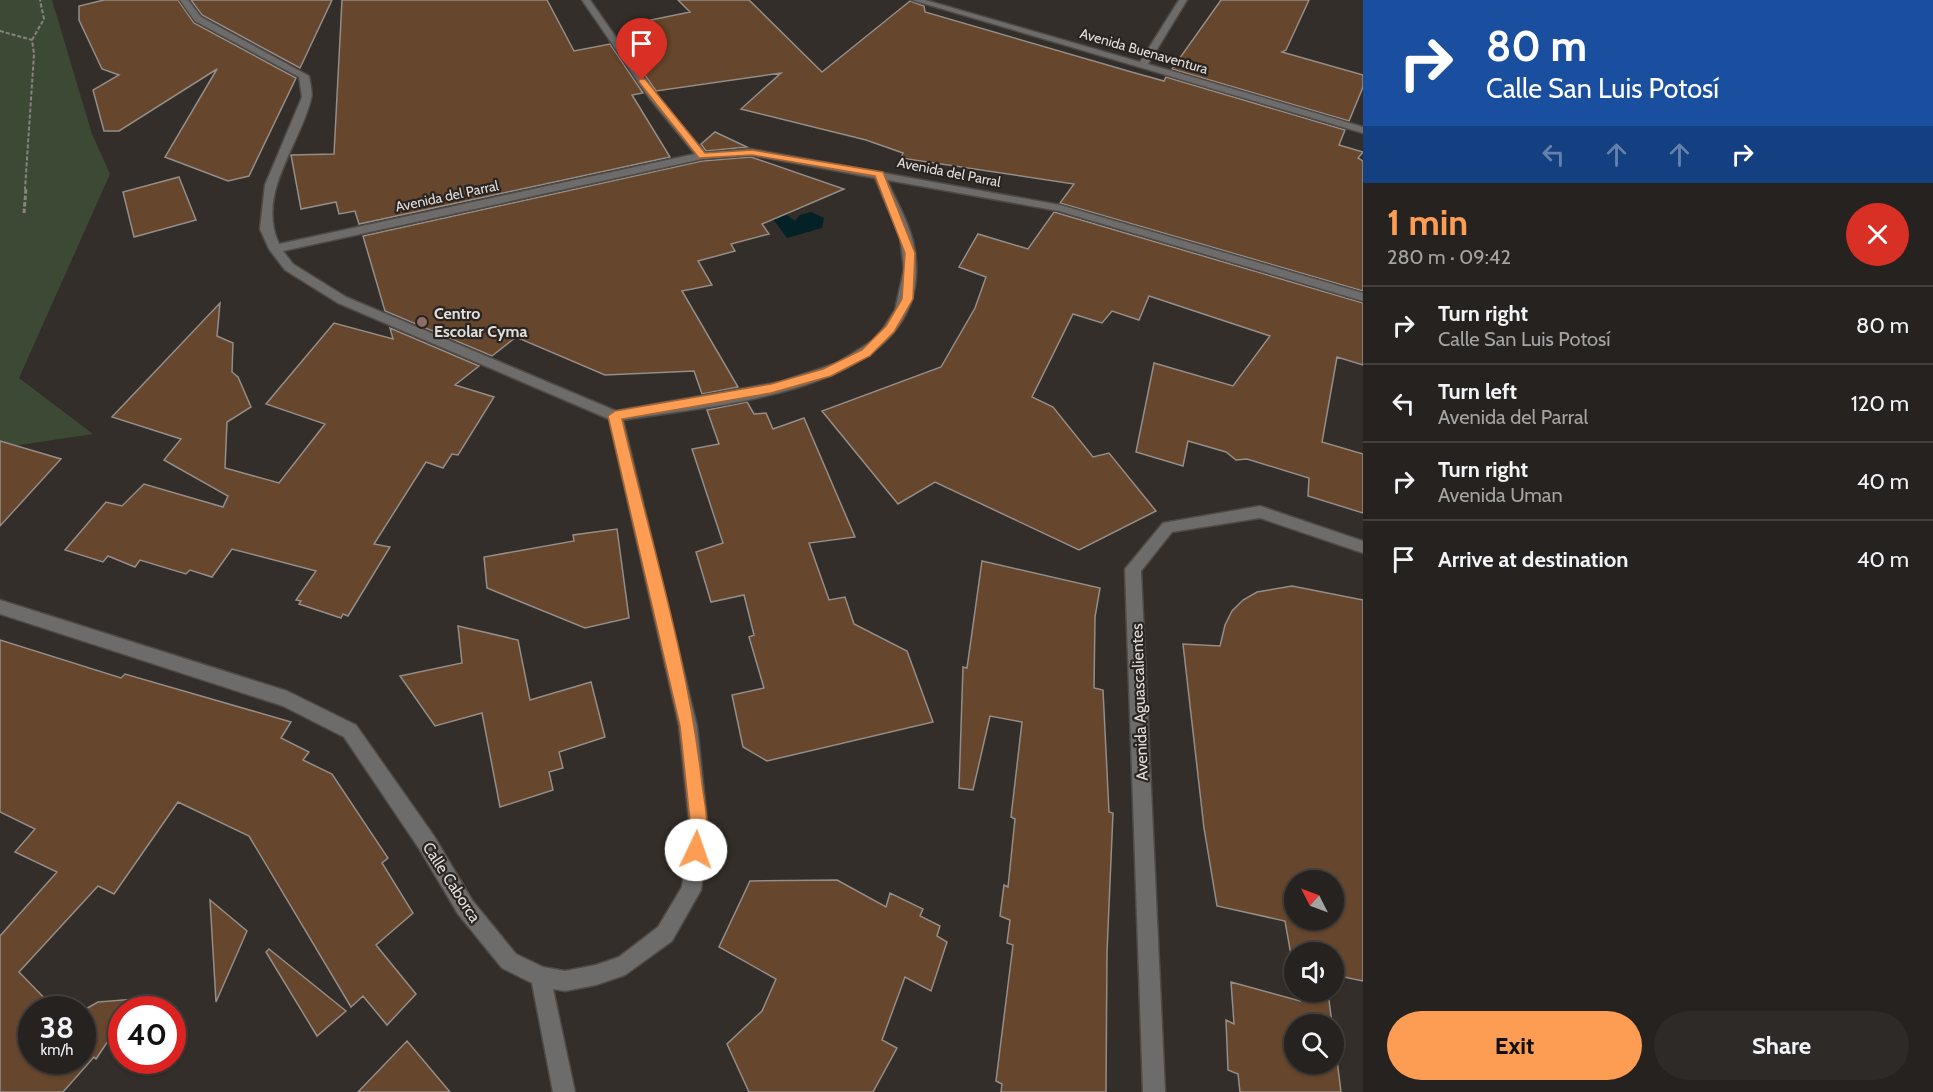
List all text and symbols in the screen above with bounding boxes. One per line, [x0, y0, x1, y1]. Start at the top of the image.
pin [616, 18, 667, 80]
text: 80 m [1486, 20, 1587, 72]
street label: Avenida Buenaventura [1078, 24, 1210, 78]
icon: right [1387, 24, 1465, 102]
icon: arrive [625, 27, 658, 60]
text: Calle San Luis Potosí [1486, 72, 1719, 105]
icon: left [1537, 138, 1570, 171]
icon: ahead [1600, 138, 1633, 171]
icon: ahead [1663, 138, 1696, 171]
icon: right [1726, 138, 1759, 171]
street label: Avenida del Parral [896, 153, 1003, 191]
street label: Avenida del Parral [394, 176, 501, 216]
text: 1 min [1387, 200, 1468, 244]
button: close [1846, 203, 1909, 266]
text: 280 m · 09:42 [1387, 245, 1511, 269]
text: Turn right [1438, 300, 1528, 327]
place label: Centro Escolar Cyma [434, 304, 527, 341]
icon: right [1387, 309, 1420, 342]
text: 80 m [1856, 312, 1909, 339]
marker: Centro Escolar Cyma [415, 315, 429, 329]
text: Calle San Luis Potosí [1438, 327, 1611, 351]
text: Turn left [1438, 378, 1517, 405]
icon: left [1387, 387, 1420, 420]
text: 120 m [1851, 390, 1909, 417]
text: Avenida del Parral [1438, 405, 1588, 429]
text: Turn right [1438, 456, 1528, 483]
icon: right [1387, 465, 1420, 498]
text: 40 m [1857, 468, 1909, 495]
text: Avenida Uman [1438, 483, 1563, 507]
icon: arrive [1387, 543, 1420, 576]
text: Arrive at destination [1438, 546, 1628, 573]
text: 40 m [1857, 546, 1909, 573]
street label: Avenida Aguascalientes [1127, 623, 1152, 781]
position arrow [664, 818, 728, 882]
street label: Calle Caborca [419, 839, 485, 926]
north arrow [1284, 870, 1344, 930]
map controls [1284, 870, 1344, 1074]
button: sound [1284, 942, 1344, 1002]
speed limit sign: 40 [108, 996, 186, 1074]
text: 38 [40, 1009, 74, 1046]
button: Exit [1387, 1011, 1642, 1080]
button: Share [1654, 1011, 1909, 1080]
button: search [1284, 1014, 1344, 1074]
text: km/h [41, 1041, 73, 1059]

